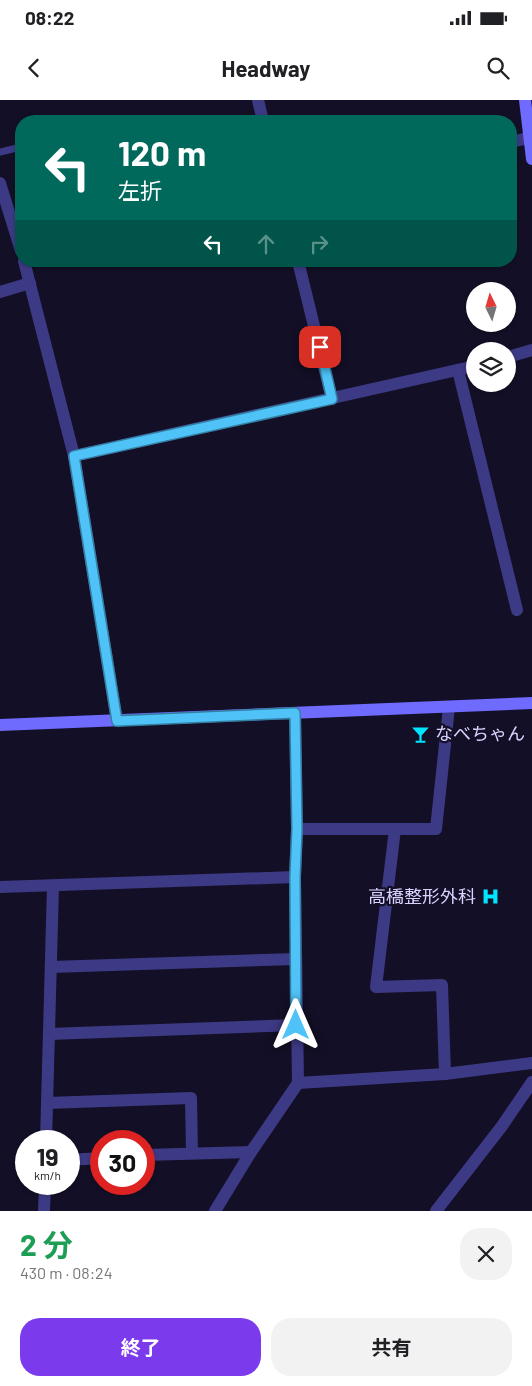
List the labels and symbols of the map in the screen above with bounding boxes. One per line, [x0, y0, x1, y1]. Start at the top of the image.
north arrow [466, 282, 516, 332]
pin [299, 326, 341, 368]
place label: なべちゃん [435, 722, 525, 744]
bar icon: なべちゃん [411, 724, 431, 744]
place label: 高橋整形外科 [368, 885, 476, 907]
hospital icon: 高橋整形外科 [480, 887, 500, 907]
position arrow [269, 998, 321, 1050]
speed limit sign: 30 [90, 1130, 155, 1195]

